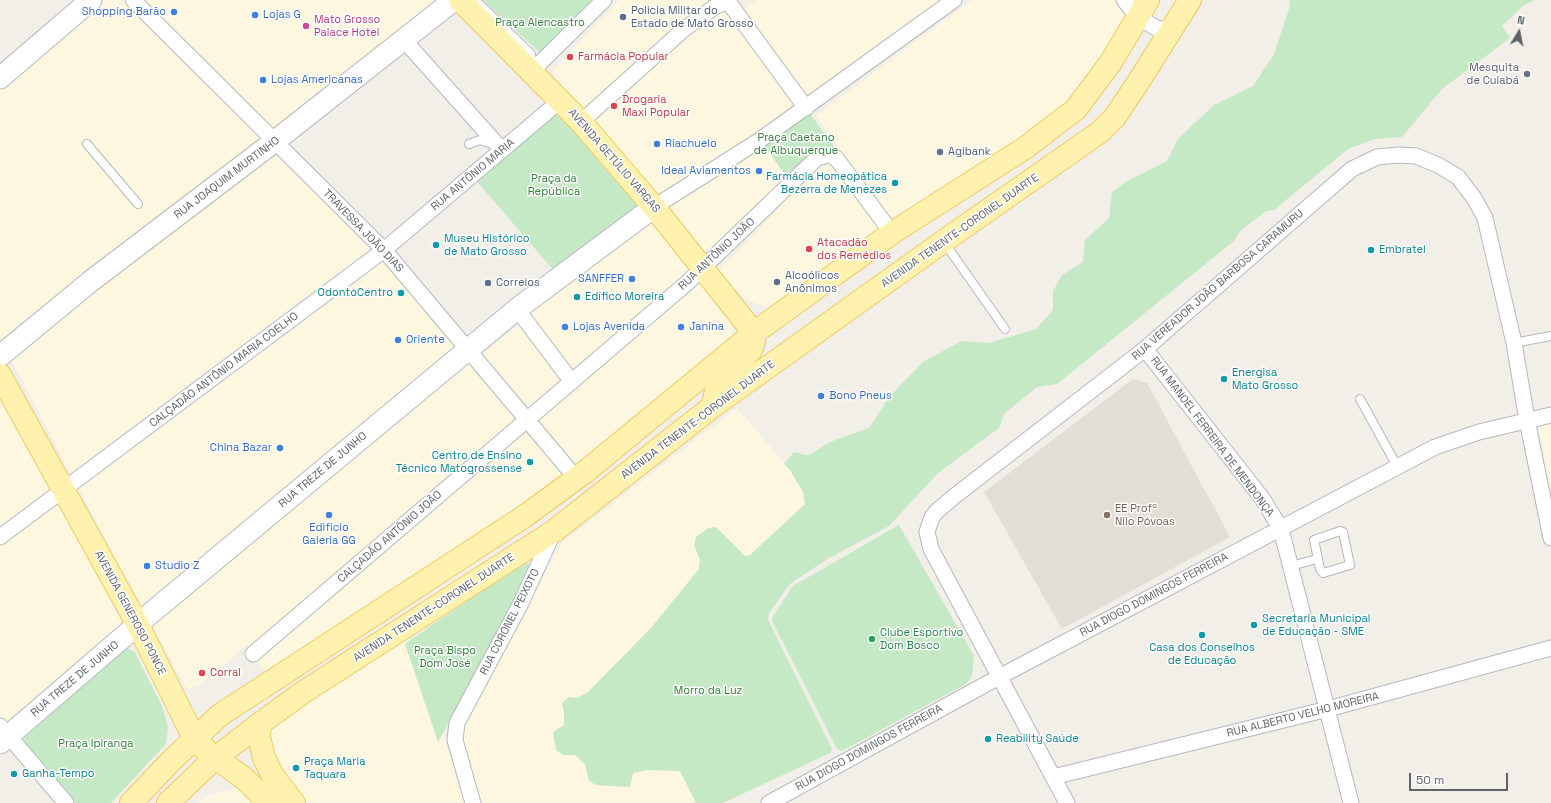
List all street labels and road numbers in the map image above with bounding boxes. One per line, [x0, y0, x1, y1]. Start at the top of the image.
street label: AVENIDA GETÚLIO VARGAS [565, 106, 663, 216]
street label: RUA JOAQUIM MURTINHO [172, 134, 282, 222]
street label: RUA ANTÔNIO MARIA [429, 136, 517, 214]
street label: AVENIDA TENENTE-CORONEL DUARTE [879, 171, 1041, 291]
street label: TRAVESSA JOÃO DIAS [320, 187, 406, 275]
street label: RUA VEREADOR JOÃO BARBOSA CARAMURU [1129, 207, 1307, 363]
street label: RUA ANTÔNIO JOÃO [676, 215, 758, 293]
street label: CALÇADÃO ANTÔNIO MARIA COELHO [147, 310, 301, 430]
street label: RUA MANOEL FERREIRA DE MENDONÇA [1148, 354, 1276, 520]
street label: AVENIDA TENENTE-CORONEL DUARTE [618, 358, 778, 482]
street label: RUA TREZE DE JUNHO [276, 429, 370, 511]
street label: CALÇADÃO ANTÔNIO JOÃO [335, 488, 445, 586]
street label: AVENIDA GENEROSO PONCE [92, 549, 168, 677]
street label: RUA DIOGO DOMINGOS FERREIRA [1078, 550, 1230, 640]
street label: AVENIDA TENENTE-CORONEL DUARTE [351, 551, 517, 665]
street label: RUA CORONEL PEIXOTO [477, 567, 543, 677]
street label: RUA TREZE DE JUNHO [28, 638, 122, 720]
street label: RUA ALBERTO VELHO MOREIRA [1226, 690, 1380, 740]
street label: RUA DIOGO DOMINGOS FERREIRA [793, 702, 945, 794]

